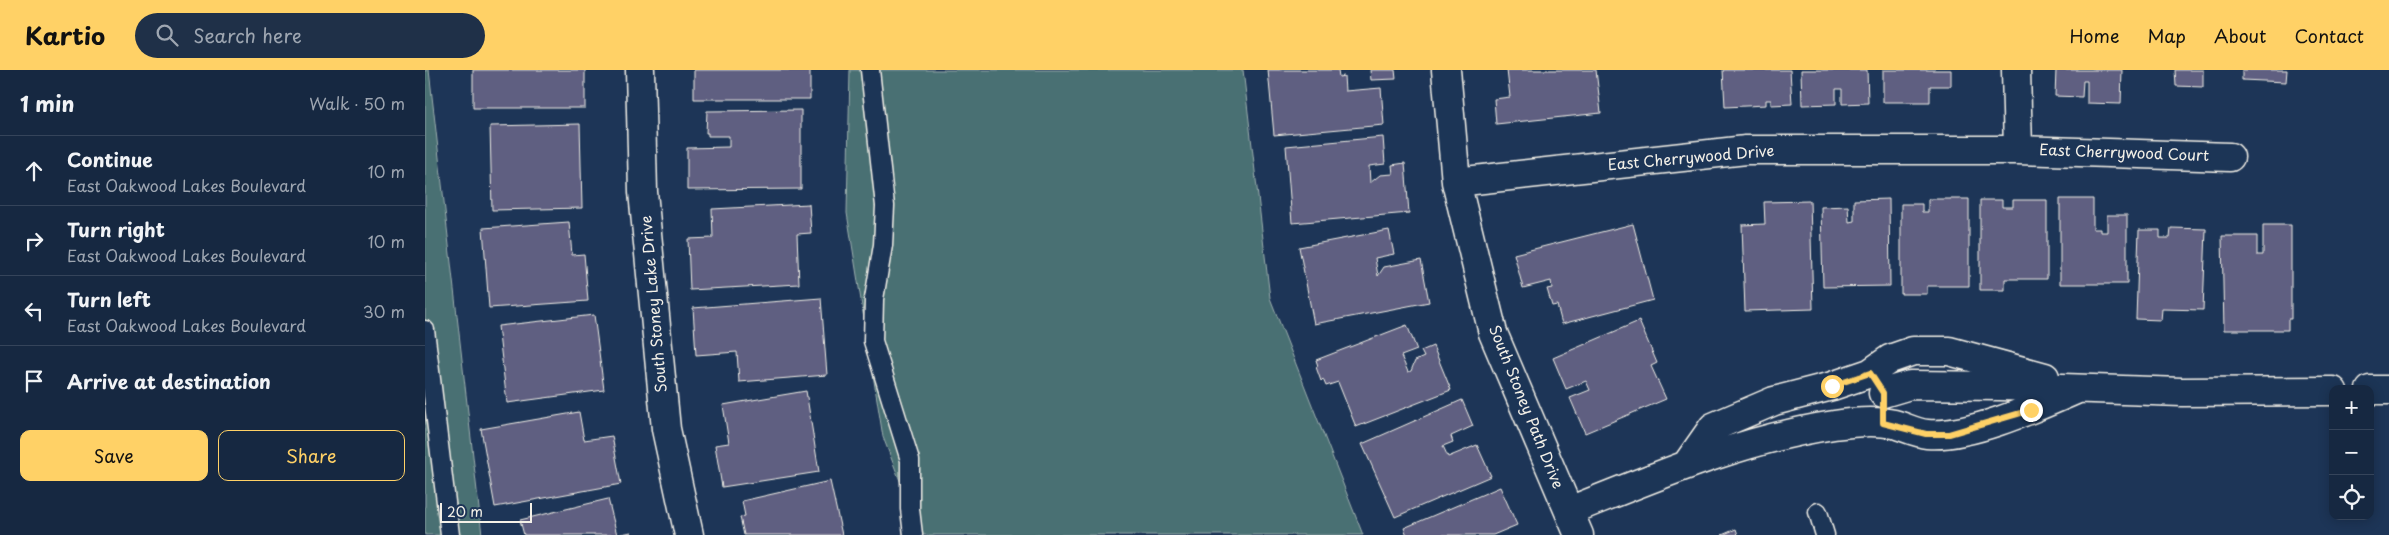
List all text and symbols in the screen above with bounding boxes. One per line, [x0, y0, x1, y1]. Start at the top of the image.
search box [135, 13, 485, 58]
text: Kartio [25, 17, 105, 53]
icon: search [153, 21, 181, 49]
text: Search here [193, 21, 302, 49]
text: Home [2069, 22, 2119, 49]
text: Map [2147, 22, 2186, 49]
text: About [2214, 22, 2266, 49]
text: Contact [2294, 22, 2364, 49]
text: 1 min [20, 87, 74, 119]
text: Walk · 50 m [309, 91, 405, 115]
street label: East Cherrywood Court [2039, 137, 2209, 166]
street label: East Cherrywood Drive [1607, 138, 1775, 175]
text: Continue [67, 145, 153, 173]
icon: ahead [20, 157, 48, 185]
text: 10 m [368, 159, 405, 183]
text: East Oakwood Lakes Boulevard [67, 173, 306, 197]
text: Turn right [67, 215, 165, 243]
street label: South Stoney Lake Drive [633, 215, 672, 394]
icon: right [20, 227, 48, 255]
text: 10 m [368, 229, 405, 253]
text: East Oakwood Lakes Boulevard [67, 243, 306, 267]
text: Turn left [67, 285, 151, 313]
icon: left [20, 297, 48, 325]
text: 30 m [363, 299, 405, 323]
text: East Oakwood Lakes Boulevard [67, 313, 306, 337]
street label: South Stoney Path Drive [1484, 321, 1571, 492]
icon: arrive [20, 367, 48, 395]
text: Arrive at destination [67, 367, 271, 395]
route start [1821, 375, 1844, 398]
map controls [2329, 385, 2374, 520]
button: + [2329, 385, 2374, 430]
route end [2020, 399, 2043, 422]
button: Save [20, 430, 208, 481]
button: Share [218, 430, 405, 481]
button: − [2329, 430, 2374, 475]
button: locate [2329, 475, 2374, 520]
scale bar [440, 500, 533, 523]
text: 20 m [447, 501, 483, 522]

